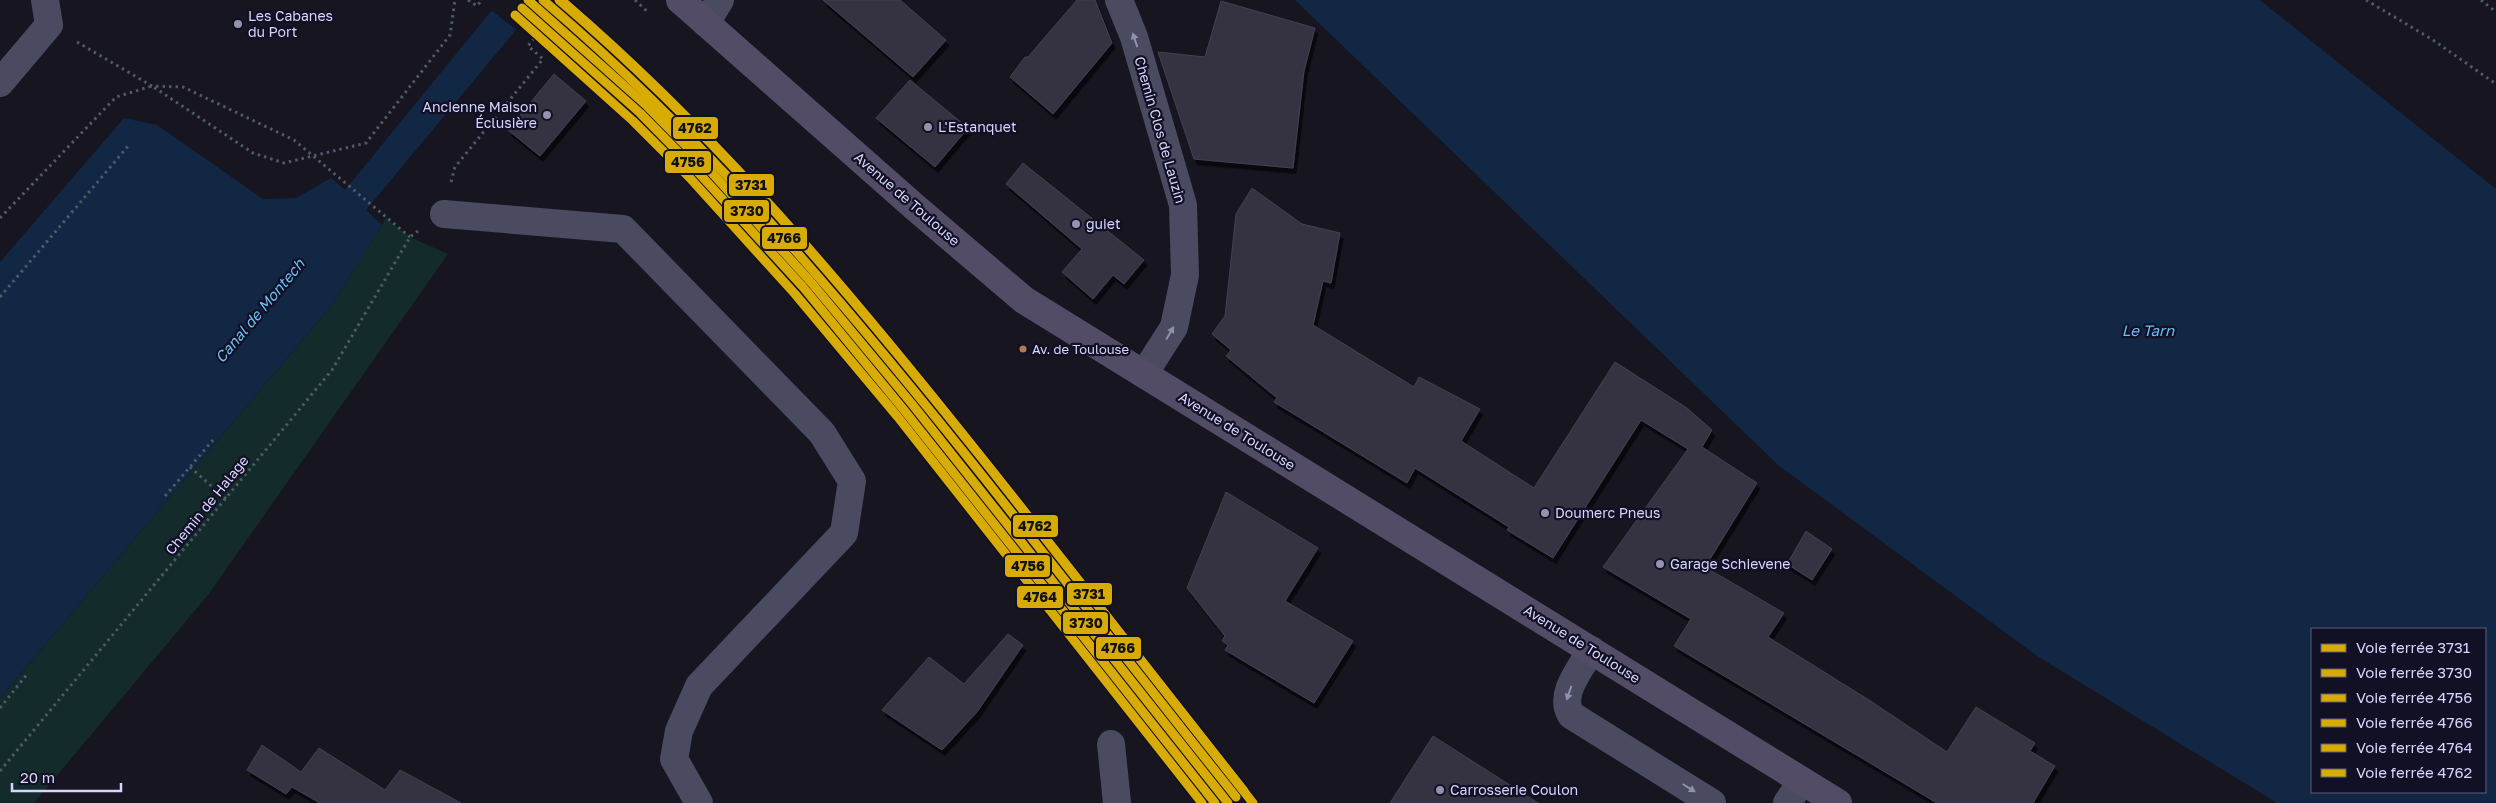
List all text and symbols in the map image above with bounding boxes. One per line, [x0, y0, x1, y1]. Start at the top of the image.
place label: Les Cabanes du Port [248, 7, 333, 40]
marker: Les Cabanes du Port [232, 18, 244, 30]
one-way arrow [1130, 32, 1138, 47]
street label: Chemin Clos de Lauzin [1131, 55, 1190, 205]
place label: Ancienne Maison Éclusière [423, 98, 537, 131]
marker: Ancienne Maison Éclusière [541, 109, 553, 121]
line badge: 4762 [672, 116, 719, 140]
place label: L'Estanquet [938, 118, 1017, 135]
text: 4762 [678, 119, 712, 136]
marker: L'Estanquet [922, 121, 934, 133]
street label: Avenue de Toulouse [851, 148, 964, 249]
line badge: 4756 [664, 150, 712, 174]
text: 4756 [671, 153, 705, 170]
line badge: 3731 [728, 173, 775, 197]
text: 3731 [735, 176, 767, 193]
line badge: 3730 [723, 199, 770, 223]
text: 3730 [730, 202, 764, 219]
place label: guiet [1086, 215, 1121, 232]
marker: guiet [1070, 218, 1082, 230]
line badge: 4766 [761, 226, 808, 250]
text: 4766 [767, 229, 801, 246]
water label: Canal de Montech [211, 254, 308, 366]
water label: Le Tarn [2122, 321, 2175, 339]
one-way arrow [1166, 326, 1174, 341]
place label: Av. de Toulouse [1032, 341, 1129, 357]
marker: Av. de Toulouse [1018, 344, 1028, 354]
street label: Avenue de Toulouse [1176, 388, 1299, 473]
street label: Chemin de Halage [161, 452, 252, 558]
place label: Doumerc Pneus [1555, 504, 1660, 521]
marker: Doumerc Pneus [1539, 507, 1551, 519]
line badge: 4762 [1012, 514, 1059, 538]
text: 4762 [1018, 517, 1052, 534]
line badge: 4756 [1004, 554, 1051, 578]
place label: Garage Schievene [1670, 555, 1790, 572]
text: 4756 [1011, 557, 1045, 574]
marker: Garage Schievene [1654, 558, 1666, 570]
line badge: 3731 [1066, 582, 1113, 606]
line badge: 4764 [1016, 585, 1064, 609]
text: 3731 [1073, 585, 1105, 602]
text: 4764 [1023, 588, 1057, 605]
street label: Avenue de Toulouse [1521, 601, 1644, 686]
line badge: 3730 [1062, 611, 1109, 635]
text: 3730 [1069, 614, 1103, 631]
legend [2311, 628, 2486, 793]
line badge: 4766 [1095, 636, 1142, 660]
text: Voie ferrée 3731 [2356, 638, 2470, 656]
text: 4766 [1101, 639, 1135, 656]
text: Voie ferrée 3730 [2356, 663, 2472, 681]
one-way arrow [1565, 686, 1573, 701]
text: Voie ferrée 4756 [2356, 688, 2472, 706]
text: Voie ferrée 4766 [2356, 713, 2473, 731]
text: Voie ferrée 4764 [2356, 738, 2473, 756]
scale bar [12, 760, 121, 792]
text: Voie ferrée 4762 [2356, 763, 2472, 781]
text: 20 m [20, 768, 55, 786]
place label: Carrosserie Coulon [1450, 781, 1578, 798]
marker: Carrosserie Coulon [1434, 784, 1446, 796]
one-way arrow [1682, 784, 1695, 793]

